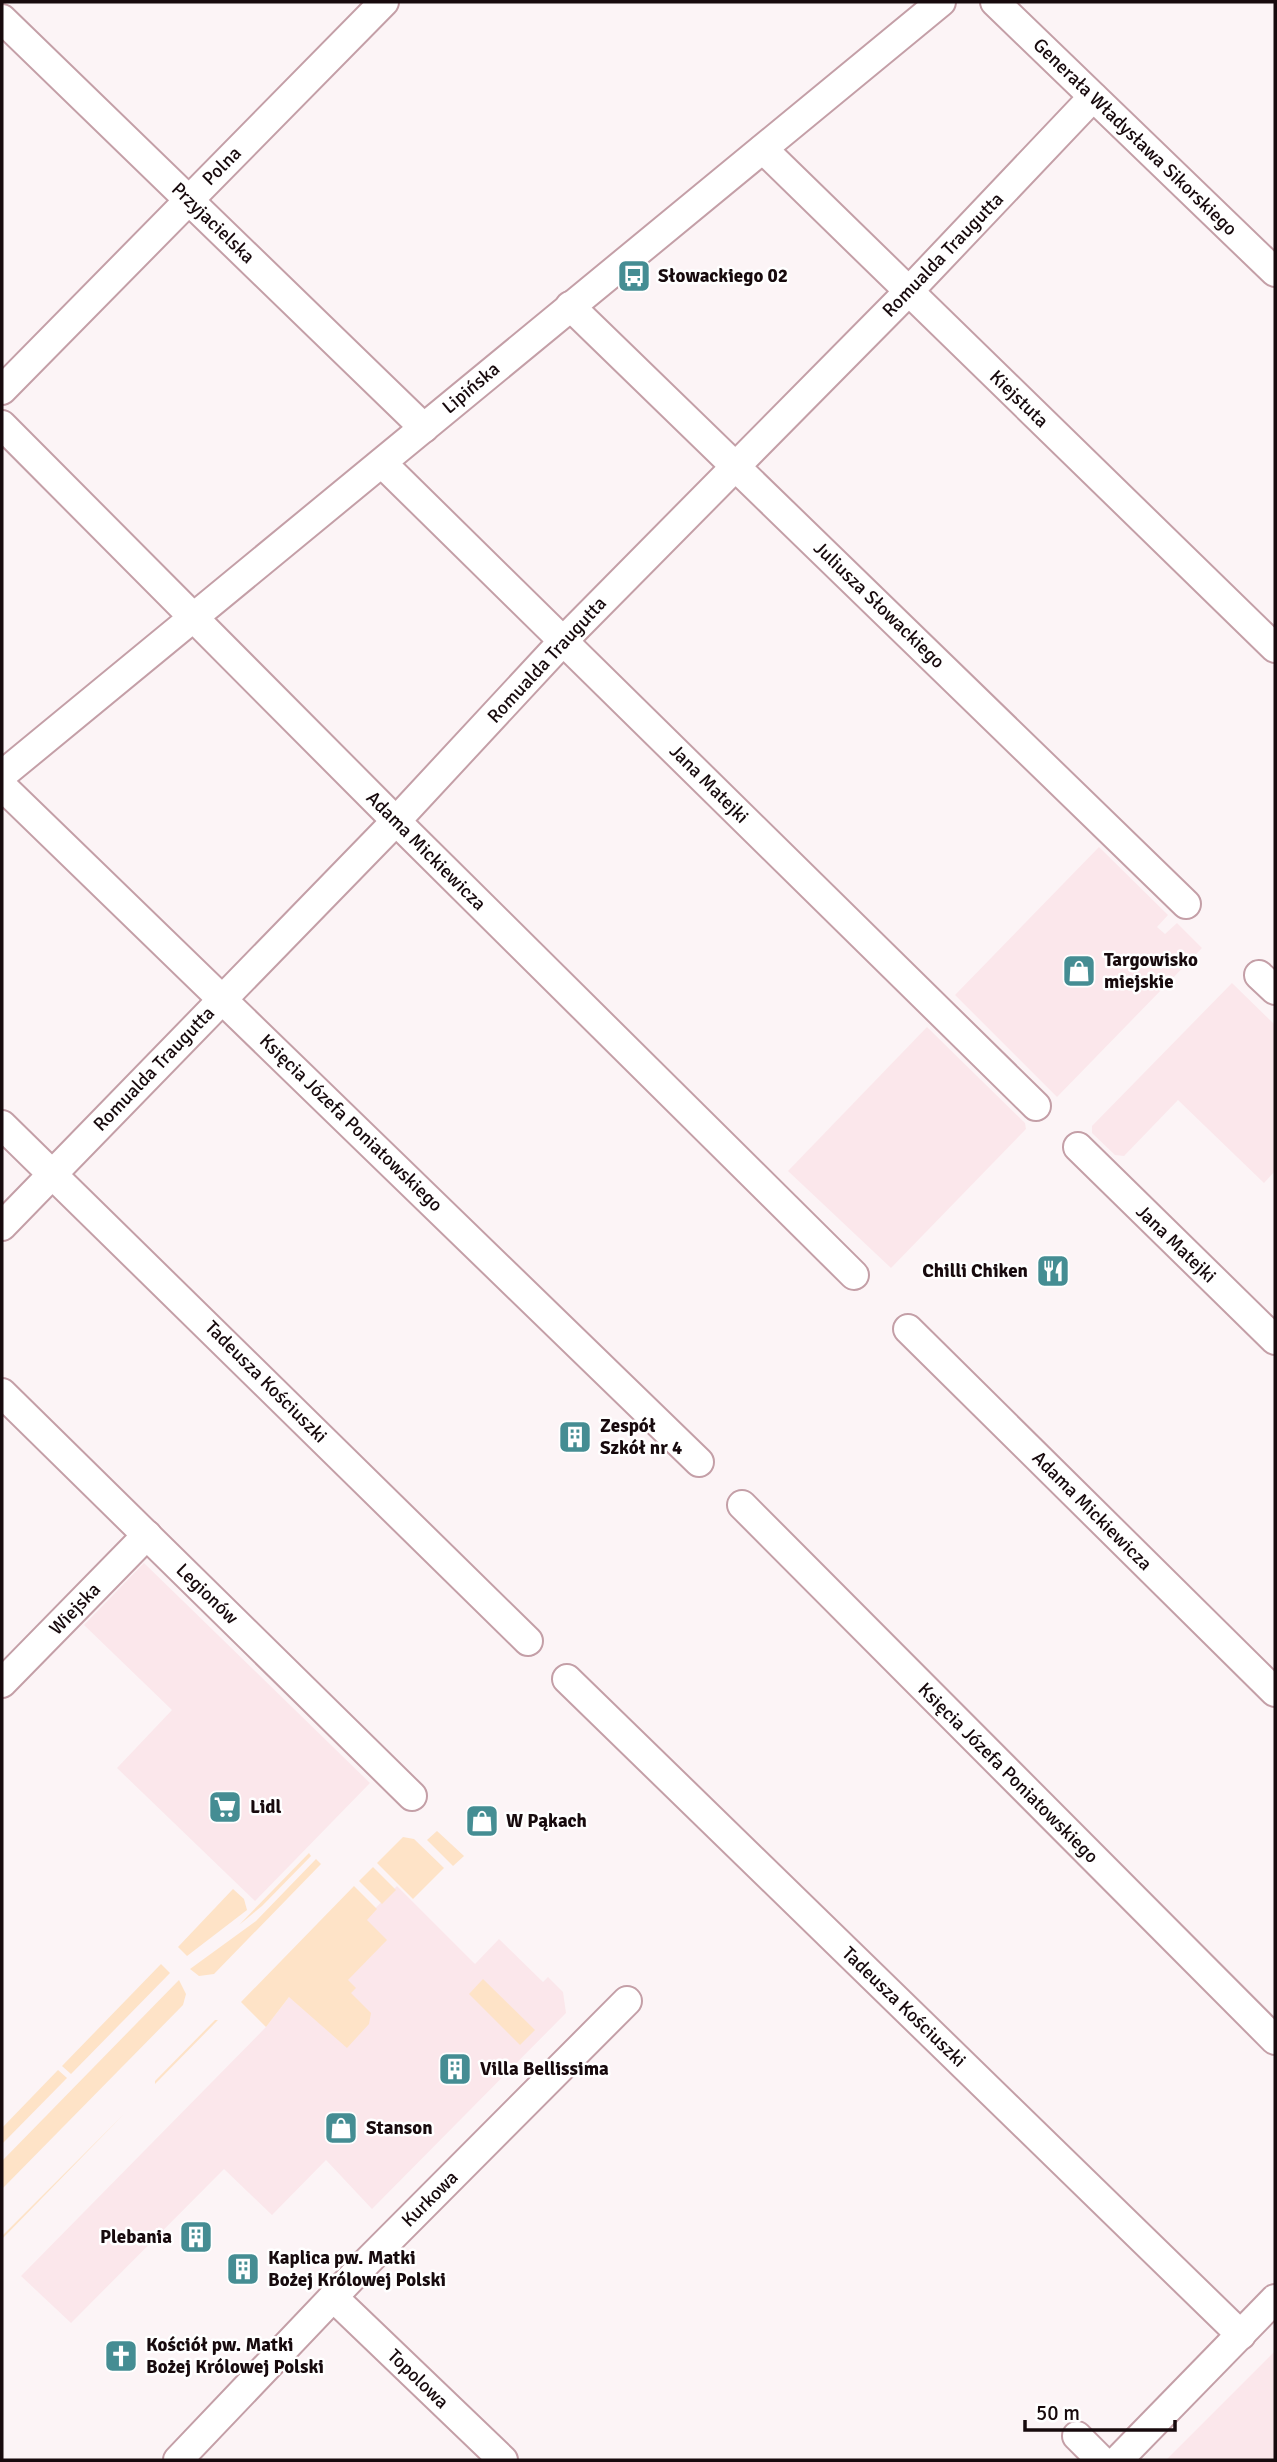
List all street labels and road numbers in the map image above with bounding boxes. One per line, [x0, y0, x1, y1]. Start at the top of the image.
street label: Generała Władysława Sikorskiego [1028, 33, 1242, 241]
street label: Polna [197, 141, 247, 191]
street label: Przyjacielska [166, 177, 260, 269]
street label: Romualda Traugutta [877, 188, 1009, 322]
street label: Lipińska [437, 357, 505, 419]
street label: Kiejstuta [984, 365, 1054, 433]
street label: Juliusza Słowackiego [808, 536, 950, 674]
street label: Romualda Traugutta [482, 592, 612, 728]
street label: Jana Matejki [664, 739, 754, 829]
street label: Adama Mickiewicza [361, 786, 491, 916]
street label: Romualda Traugutta [88, 1002, 220, 1136]
street label: Księcia Józefa Poniatowskiego [254, 1029, 448, 1217]
street label: Jana Matejki [1131, 1200, 1221, 1288]
street label: Tadeusza Kościuszki [200, 1316, 332, 1448]
street label: Adama Mickiewicza [1027, 1446, 1157, 1576]
street label: Legionów [171, 1558, 243, 1630]
street label: Wiejska [44, 1578, 106, 1640]
street label: Księcia Józefa Poniatowskiego [913, 1678, 1103, 1868]
street label: Tadeusza Kościuszki [837, 1942, 971, 2072]
street label: Kurkowa [397, 2166, 463, 2232]
street label: Topolowa [382, 2344, 454, 2414]

